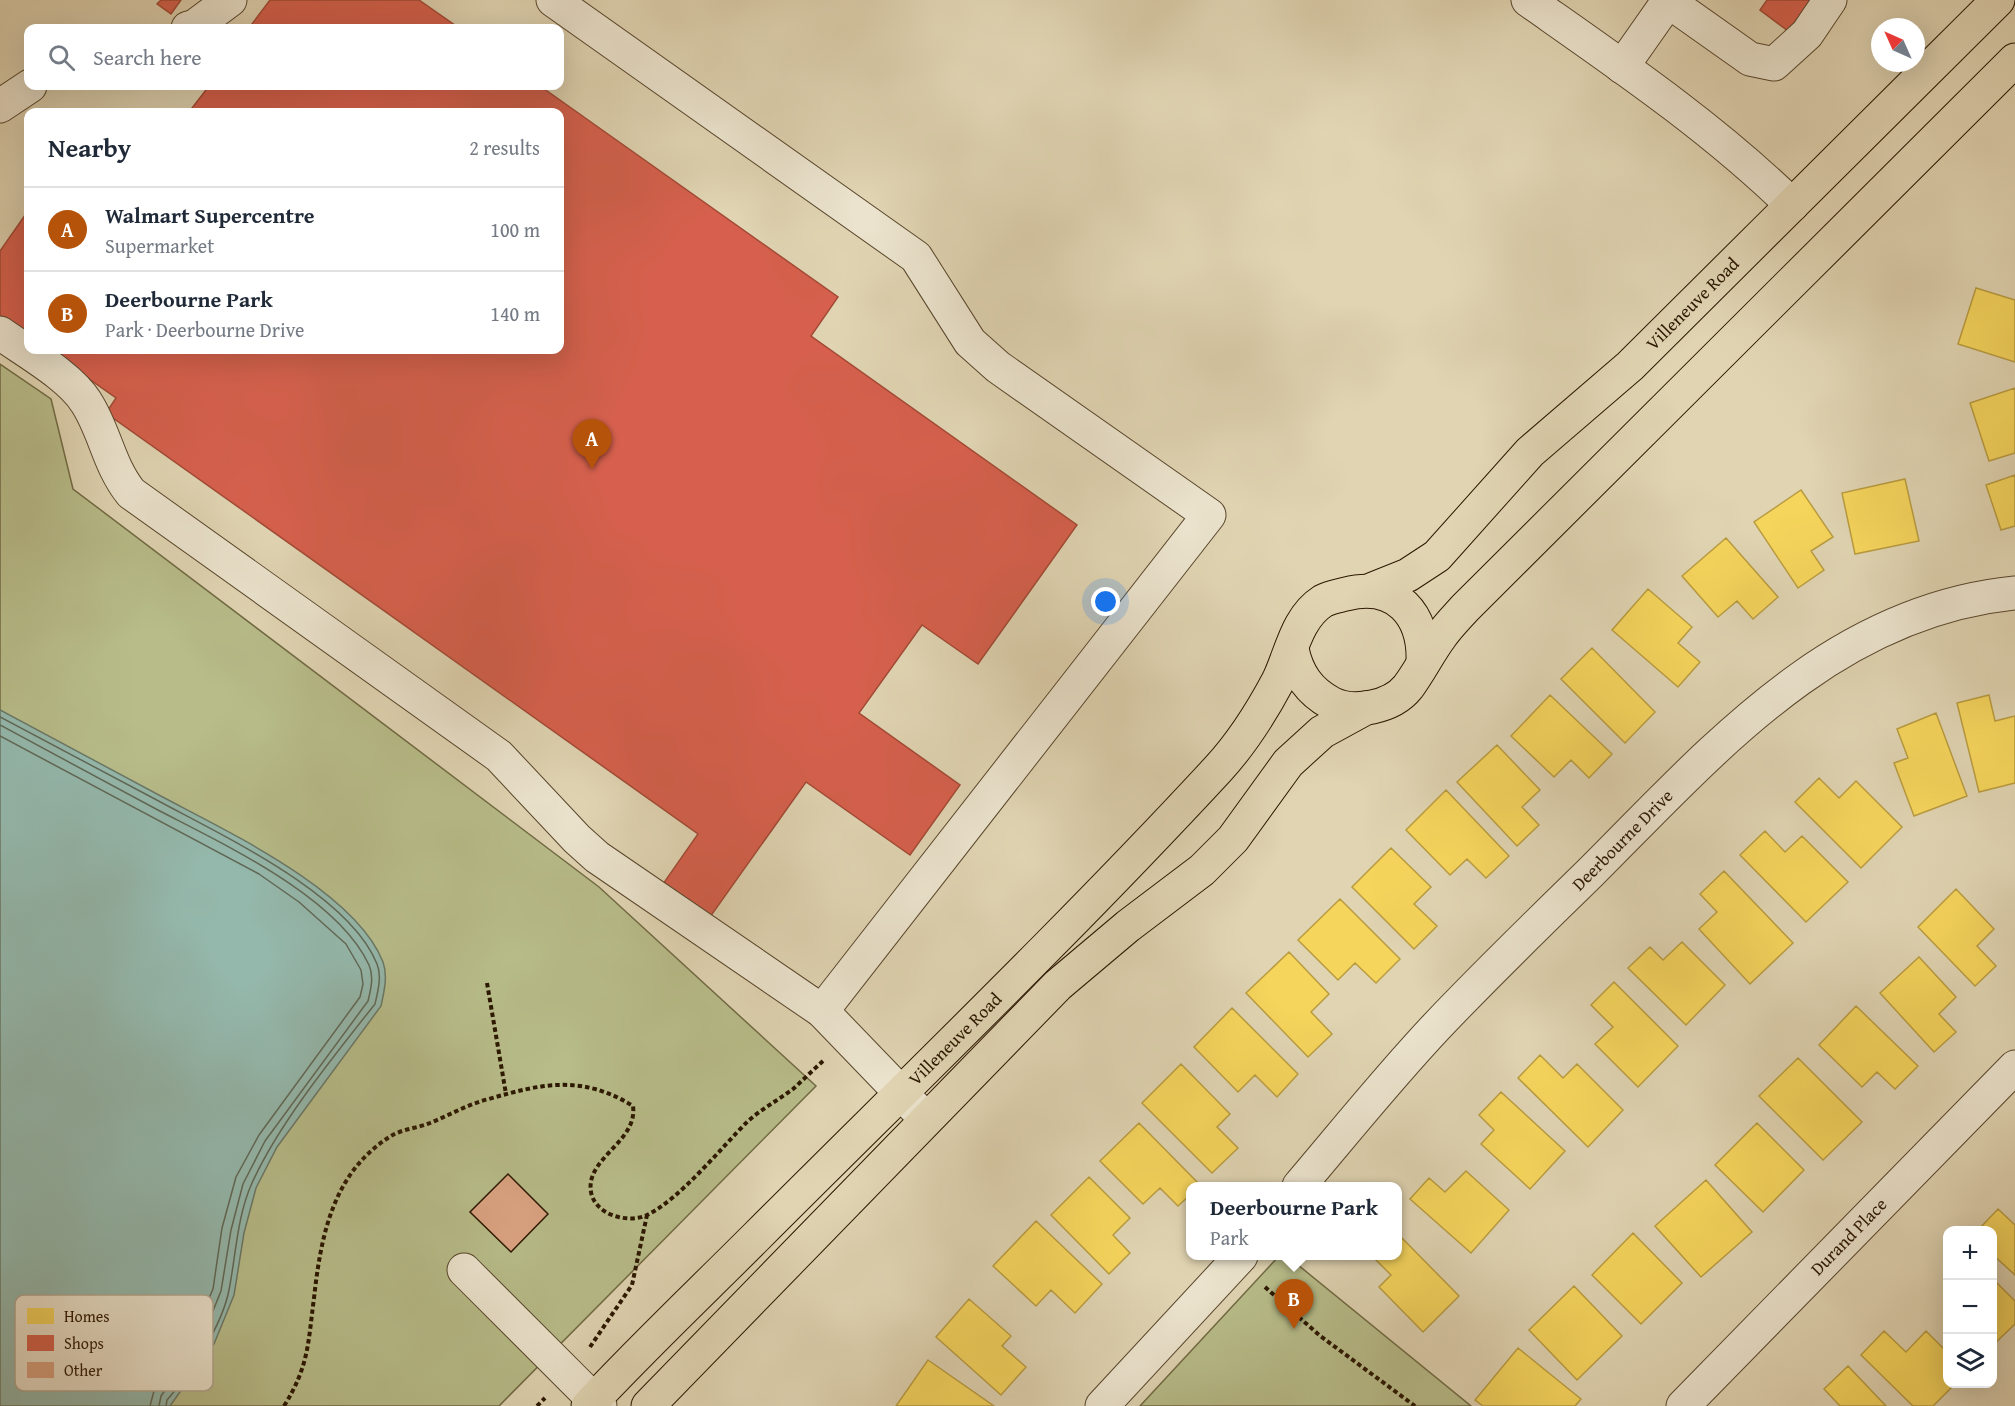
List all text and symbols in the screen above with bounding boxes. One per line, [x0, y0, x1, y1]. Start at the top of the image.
north arrow [1871, 18, 1925, 72]
search box [24, 24, 564, 90]
icon: search [45, 41, 78, 74]
text: Search here [93, 41, 202, 73]
text: Nearby [48, 128, 131, 167]
text: 2 results [469, 133, 540, 162]
text: Walmart Supercentre [105, 199, 314, 231]
text: A [61, 215, 74, 244]
text: 100 m [490, 215, 540, 244]
text: Supermarket [105, 231, 214, 260]
street label: Villeneuve Road [1639, 250, 1745, 356]
text: Deerbourne Park [105, 283, 273, 315]
text: B [61, 299, 74, 328]
text: 140 m [490, 299, 540, 328]
text: Park · Deerbourne Drive [105, 315, 304, 344]
pin: A [572, 420, 612, 469]
your location [1091, 587, 1120, 616]
street label: Deerbourne Drive [1565, 783, 1679, 897]
street label: Villeneuve Road [902, 986, 1008, 1092]
popup [1186, 1182, 1402, 1260]
text: Deerbourne Park [1210, 1191, 1378, 1223]
street label: Durand Place [1804, 1191, 1893, 1281]
text: Park [1210, 1223, 1249, 1252]
map controls [1943, 1226, 1997, 1388]
button: + [1943, 1226, 1997, 1280]
pin: B [1274, 1280, 1314, 1329]
button: − [1943, 1280, 1997, 1334]
legend [15, 1295, 213, 1391]
text: Homes [64, 1304, 110, 1328]
text: Shops [64, 1331, 104, 1355]
button: layers [1943, 1334, 1997, 1388]
text: Other [64, 1358, 103, 1382]

